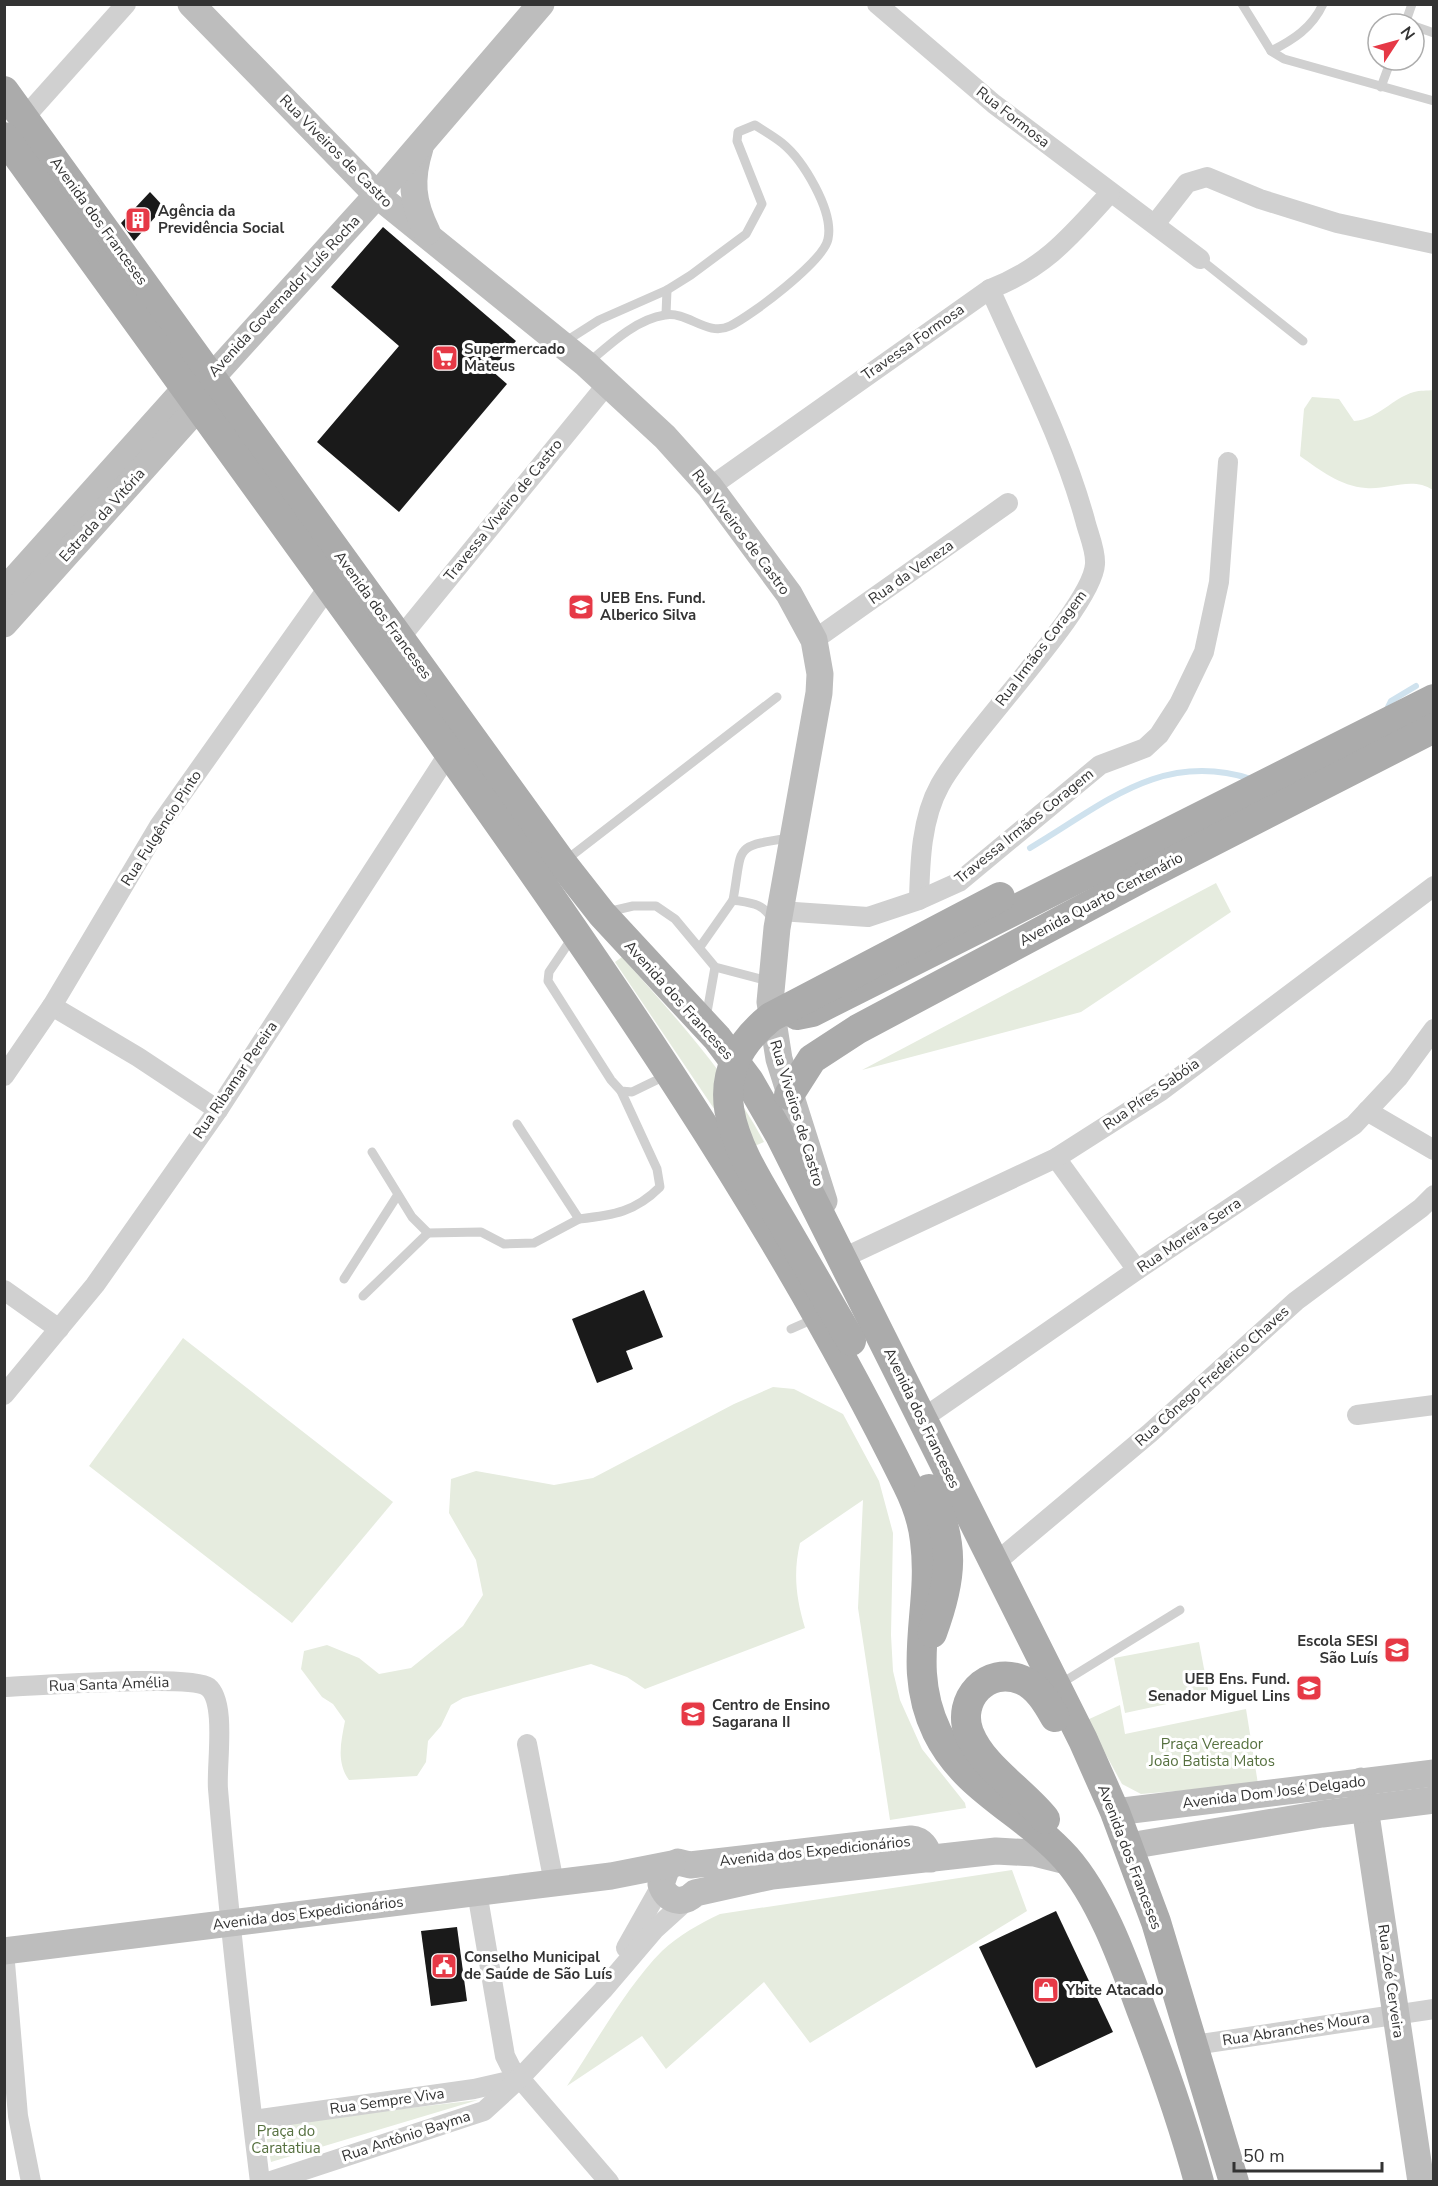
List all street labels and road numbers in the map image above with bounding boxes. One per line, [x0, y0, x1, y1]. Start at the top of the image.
street label: Rua Formosa [972, 82, 1054, 152]
street label: Rua Viveiros de Castro [275, 90, 397, 212]
street label: Avenida dos Franceses [46, 153, 152, 289]
street label: Avenida Governador Luís Rocha [204, 211, 364, 381]
street label: Travessa Formosa [858, 299, 968, 385]
street label: Travessa Viveiro de Castro [439, 435, 567, 585]
street label: Estrada da Vitória [55, 464, 149, 566]
street label: Rua Viveiros de Castro [687, 465, 795, 599]
street label: Rua da Veneza [864, 535, 958, 609]
street label: Avenida dos Franceses [330, 547, 436, 683]
street label: Rua Irmãos Coragem [991, 586, 1091, 710]
street label: Travessa Irmãos Coragem [950, 764, 1098, 888]
street label: Rua Fulgêncio Pinto [116, 766, 206, 890]
street label: Avenida Quarto Centenário [1016, 847, 1186, 951]
street label: Avenida dos Franceses [620, 936, 738, 1064]
street label: Rua Ribamar Pereira [188, 1017, 282, 1143]
street label: Rua Viveiros de Castro [765, 1037, 829, 1189]
street label: Rua Píres Sabóia [1099, 1053, 1203, 1135]
street label: Rua Moreira Serra [1133, 1193, 1245, 1277]
street label: Rua Cônego Frederico Chaves [1131, 1301, 1293, 1451]
street label: Avenida dos Franceses [879, 1344, 965, 1492]
street label: Rua Santa Amélia [48, 1672, 170, 1696]
street label: Avenida Dom José Delgado [1181, 1771, 1367, 1813]
street label: Avenida dos Franceses [1093, 1782, 1167, 1932]
street label: Avenida dos Expedicionários [718, 1831, 912, 1871]
street label: Avenida dos Expedicionários [211, 1891, 405, 1935]
street label: Rua Zoé Cerveira [1373, 1923, 1409, 2039]
street label: Rua Abranches Moura [1221, 2007, 1371, 2051]
street label: Rua Sempre Viva [328, 2083, 446, 2119]
street label: Rua Antônio Bayma [339, 2106, 473, 2166]

